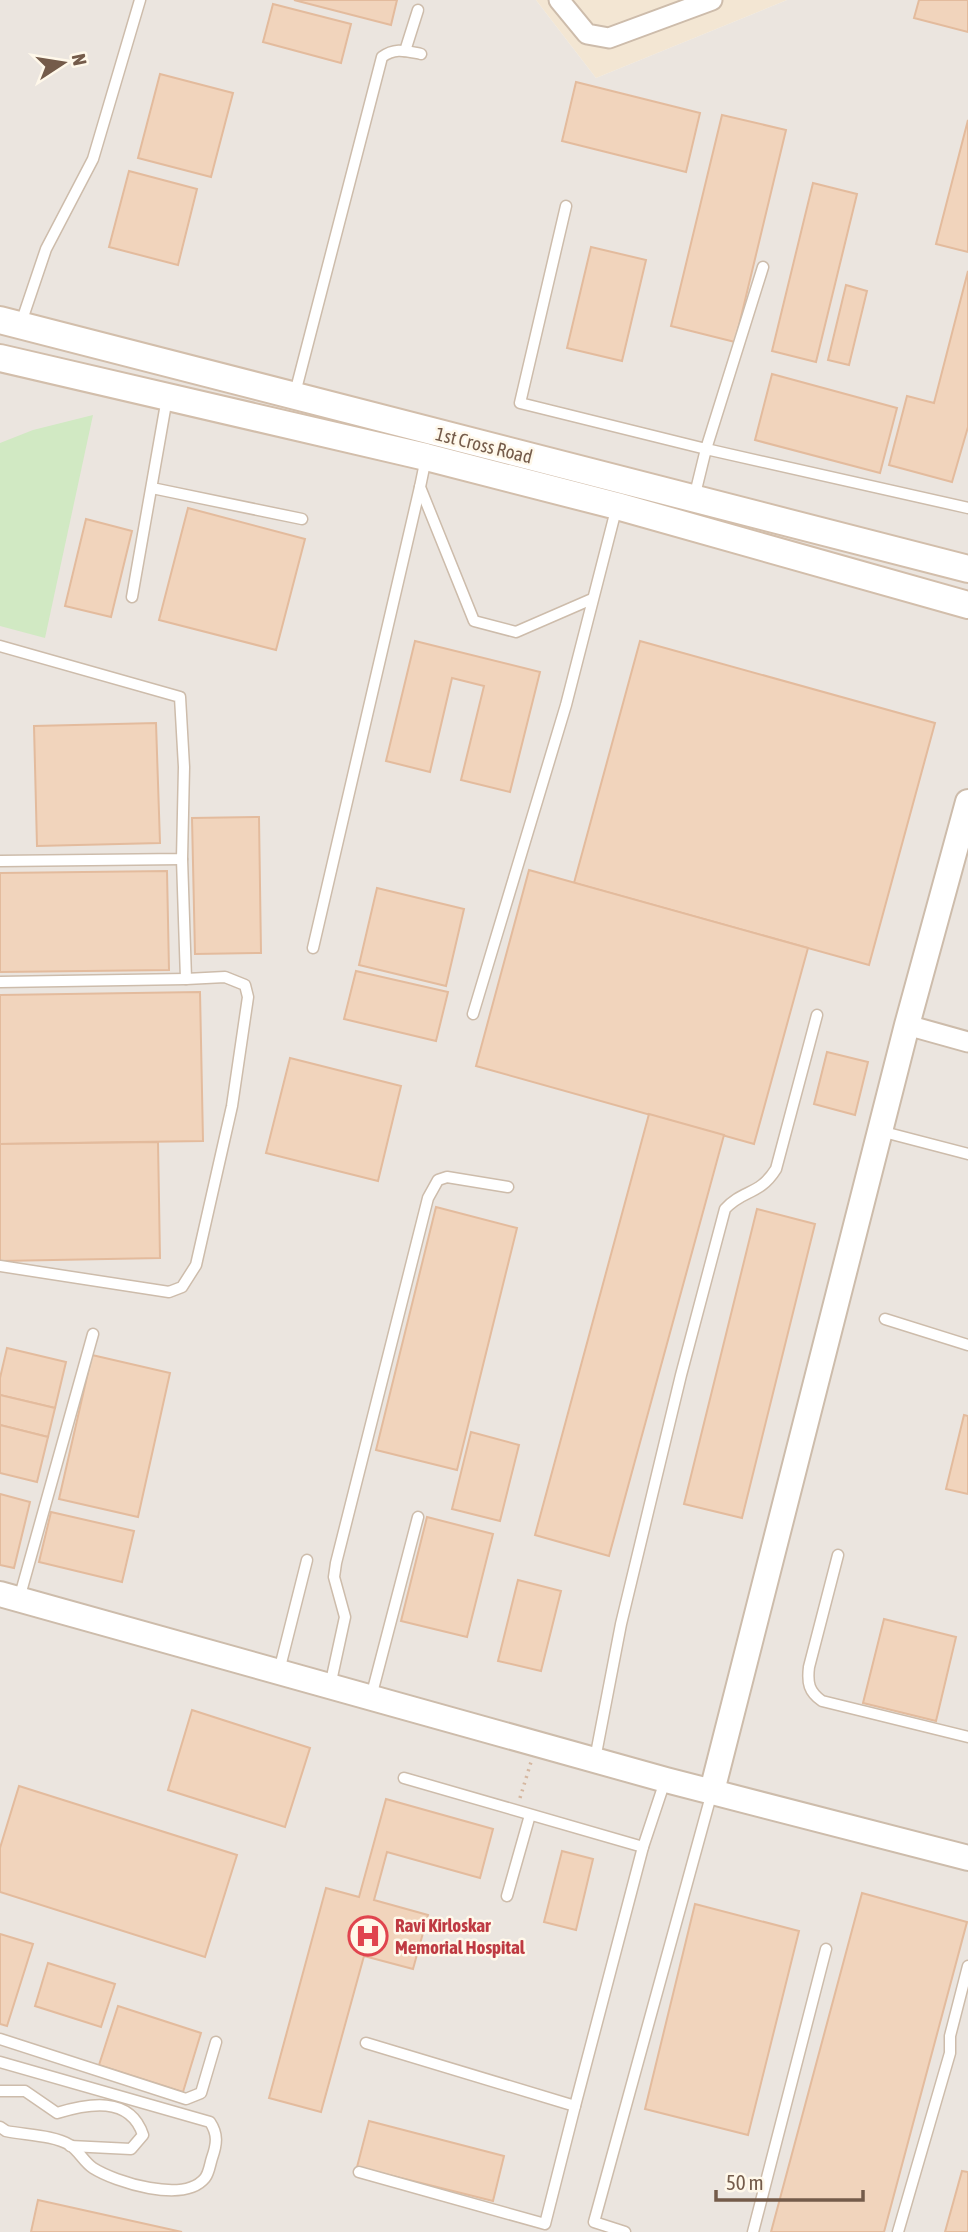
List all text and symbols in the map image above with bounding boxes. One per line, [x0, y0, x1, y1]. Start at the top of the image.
north arrow [28, 28, 98, 98]
text: N [68, 52, 92, 67]
street label: 1st Cross Road [433, 422, 535, 468]
place label: Ravi Kirloskar Memorial Hospital [395, 1914, 526, 1958]
hospital icon: Ravi Kirloskar Memorial Hospital [347, 1915, 389, 1957]
scale bar [716, 2158, 863, 2202]
text: 50 m [726, 2170, 764, 2194]

